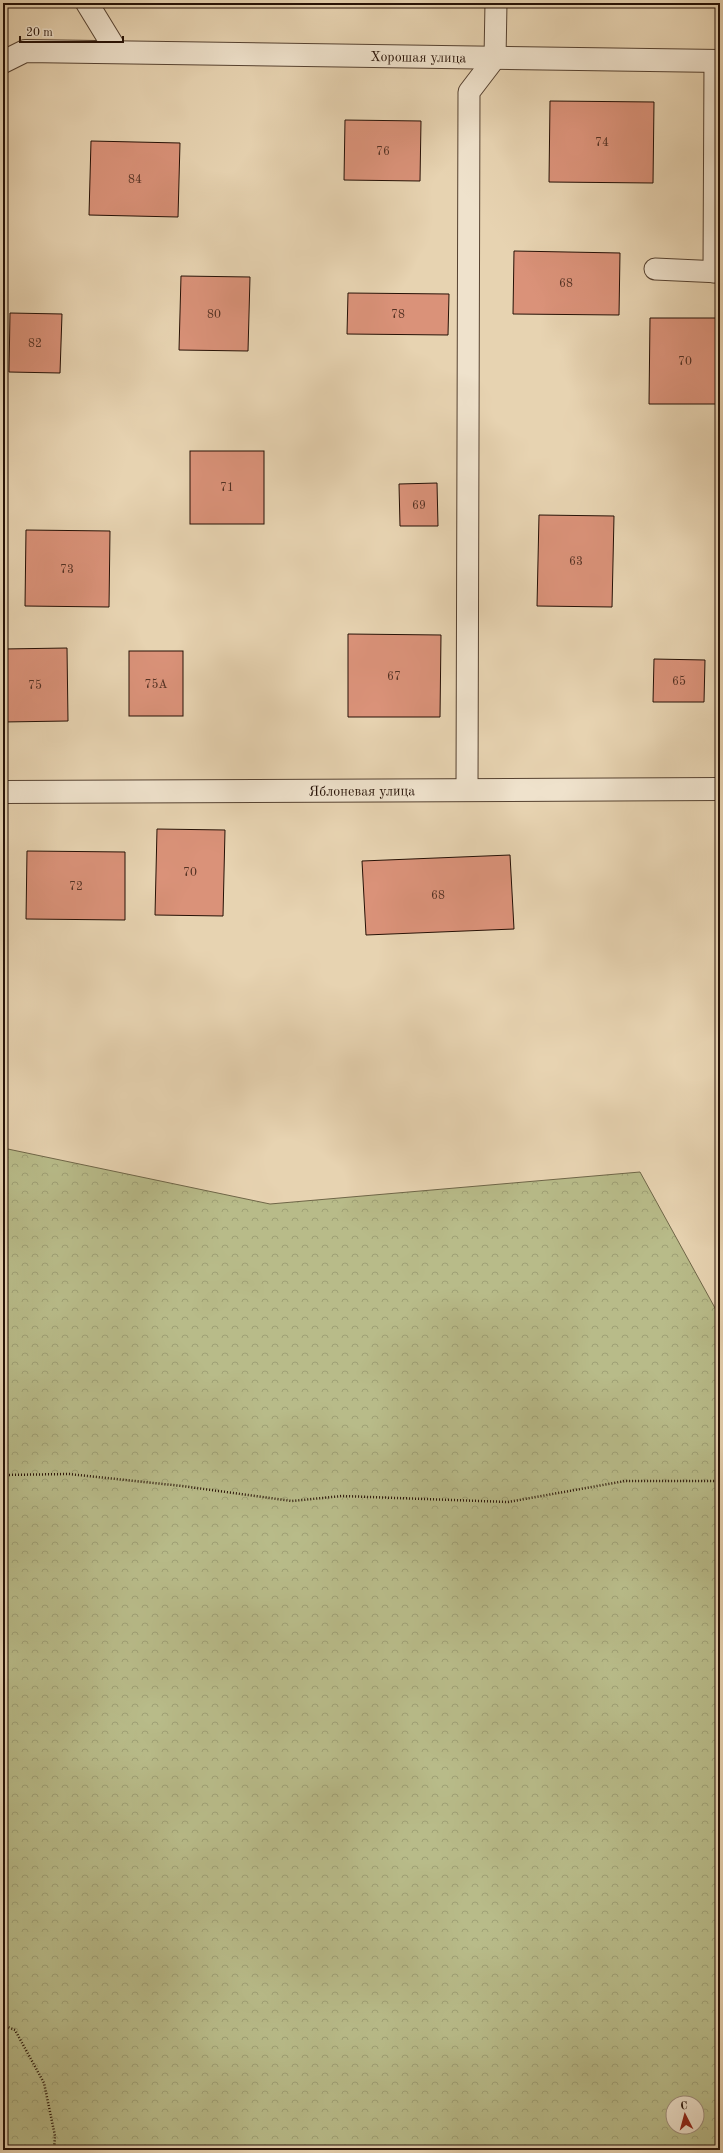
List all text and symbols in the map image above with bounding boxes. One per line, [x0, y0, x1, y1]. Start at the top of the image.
scale bar [20, 18, 123, 44]
text: 20 m [26, 27, 53, 39]
street label: Хорошая улица [370, 50, 466, 65]
house number: 74 [595, 137, 609, 149]
house number: 76 [376, 146, 390, 158]
house number: 84 [128, 174, 142, 186]
house number: 68 [559, 278, 573, 290]
house number: 80 [207, 309, 221, 321]
house number: 78 [391, 309, 405, 321]
house number: 82 [28, 338, 42, 350]
house number: 70 [678, 356, 692, 368]
house number: 71 [220, 482, 234, 494]
house number: 69 [412, 500, 426, 512]
house number: 63 [569, 556, 583, 568]
house number: 73 [60, 564, 74, 576]
house number: 67 [387, 671, 401, 683]
house number: 65 [672, 675, 686, 688]
house number: 75А [144, 678, 168, 691]
house number: 75 [28, 679, 42, 692]
street label: Яблоневая улица [309, 784, 415, 799]
house number: 70 [183, 867, 197, 879]
house number: 72 [69, 881, 83, 893]
house number: 68 [431, 890, 445, 902]
north arrow [665, 2095, 705, 2135]
text: С [680, 2101, 688, 2112]

